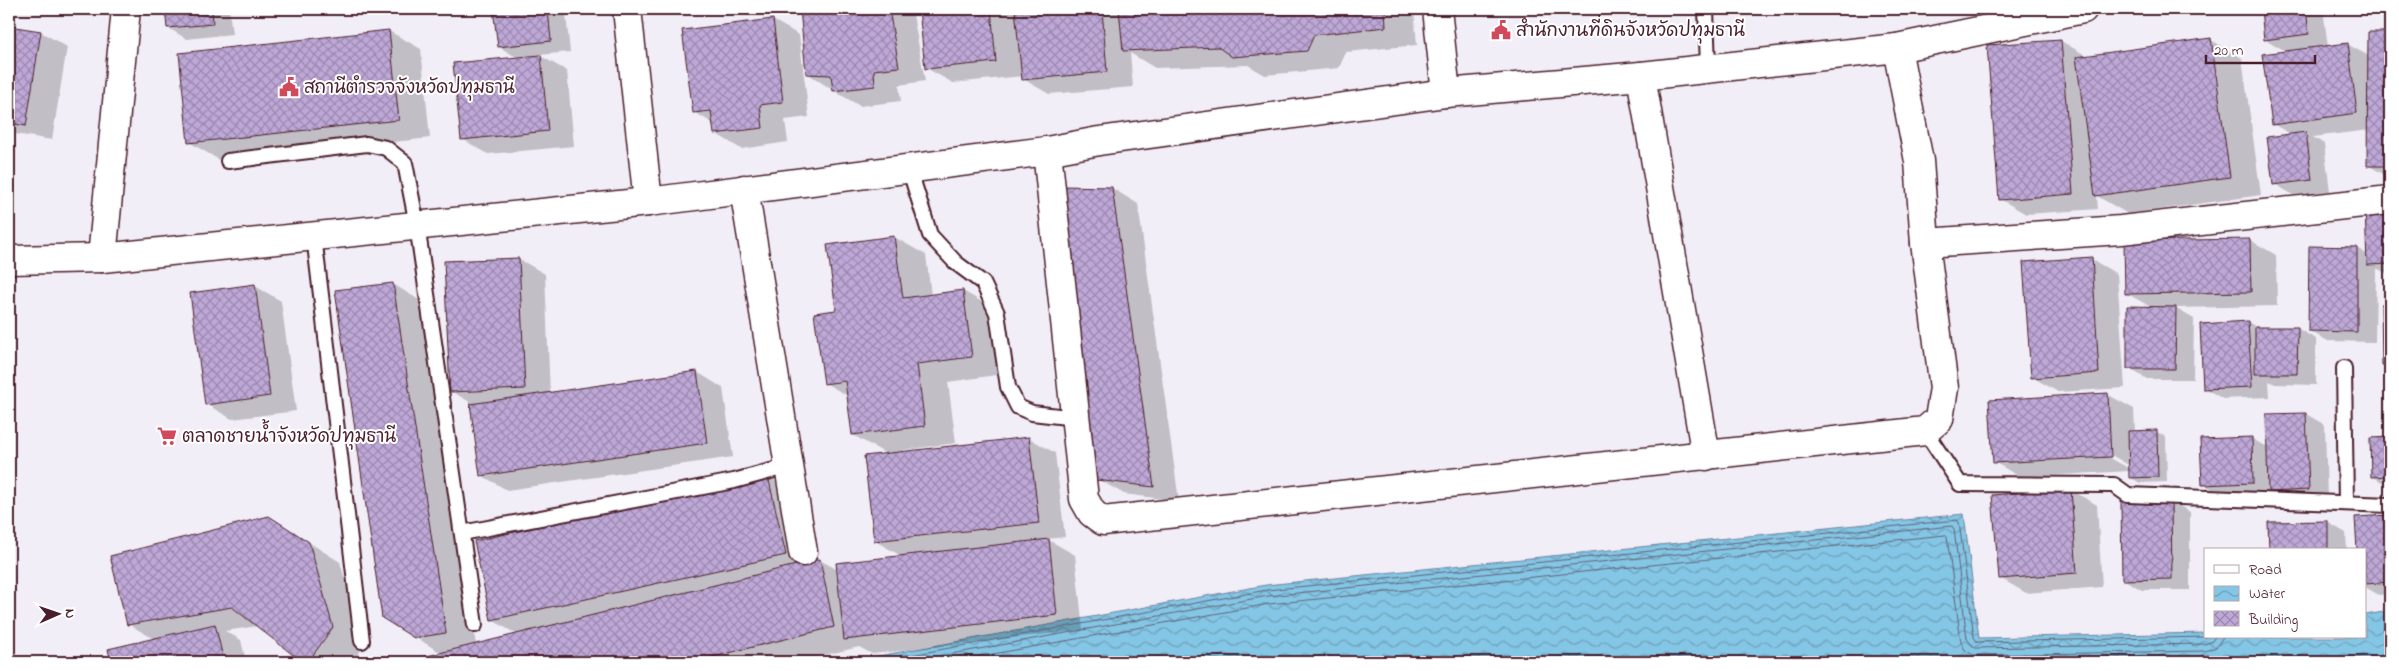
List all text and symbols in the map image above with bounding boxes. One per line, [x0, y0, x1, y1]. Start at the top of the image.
place label: สำนักงานที่ดินจังหวัดปทุมธานี [1516, 12, 1745, 45]
public building icon: สำนักงานที่ดินจังหวัดปทุมธานี [1490, 19, 1512, 41]
scale bar [2206, 32, 2315, 64]
text: 20 m [2214, 40, 2244, 62]
place label: สถานีตำรวจจังหวัดปทุมธานี [304, 75, 515, 102]
public building icon: สถานีตำรวจจังหวัดปทุมธานี [278, 76, 300, 98]
place label: ตลาดชายน้ำจังหวัดปทุมธานี [182, 419, 396, 451]
supermarket icon: ตลาดชายน้ำจังหวัดปทุมธานี [156, 425, 178, 447]
legend [2204, 548, 2366, 638]
text: Road [2249, 559, 2282, 581]
text: Water [2249, 583, 2285, 605]
north arrow [32, 588, 82, 638]
text: N [59, 609, 80, 619]
text: Building [2248, 609, 2298, 632]

